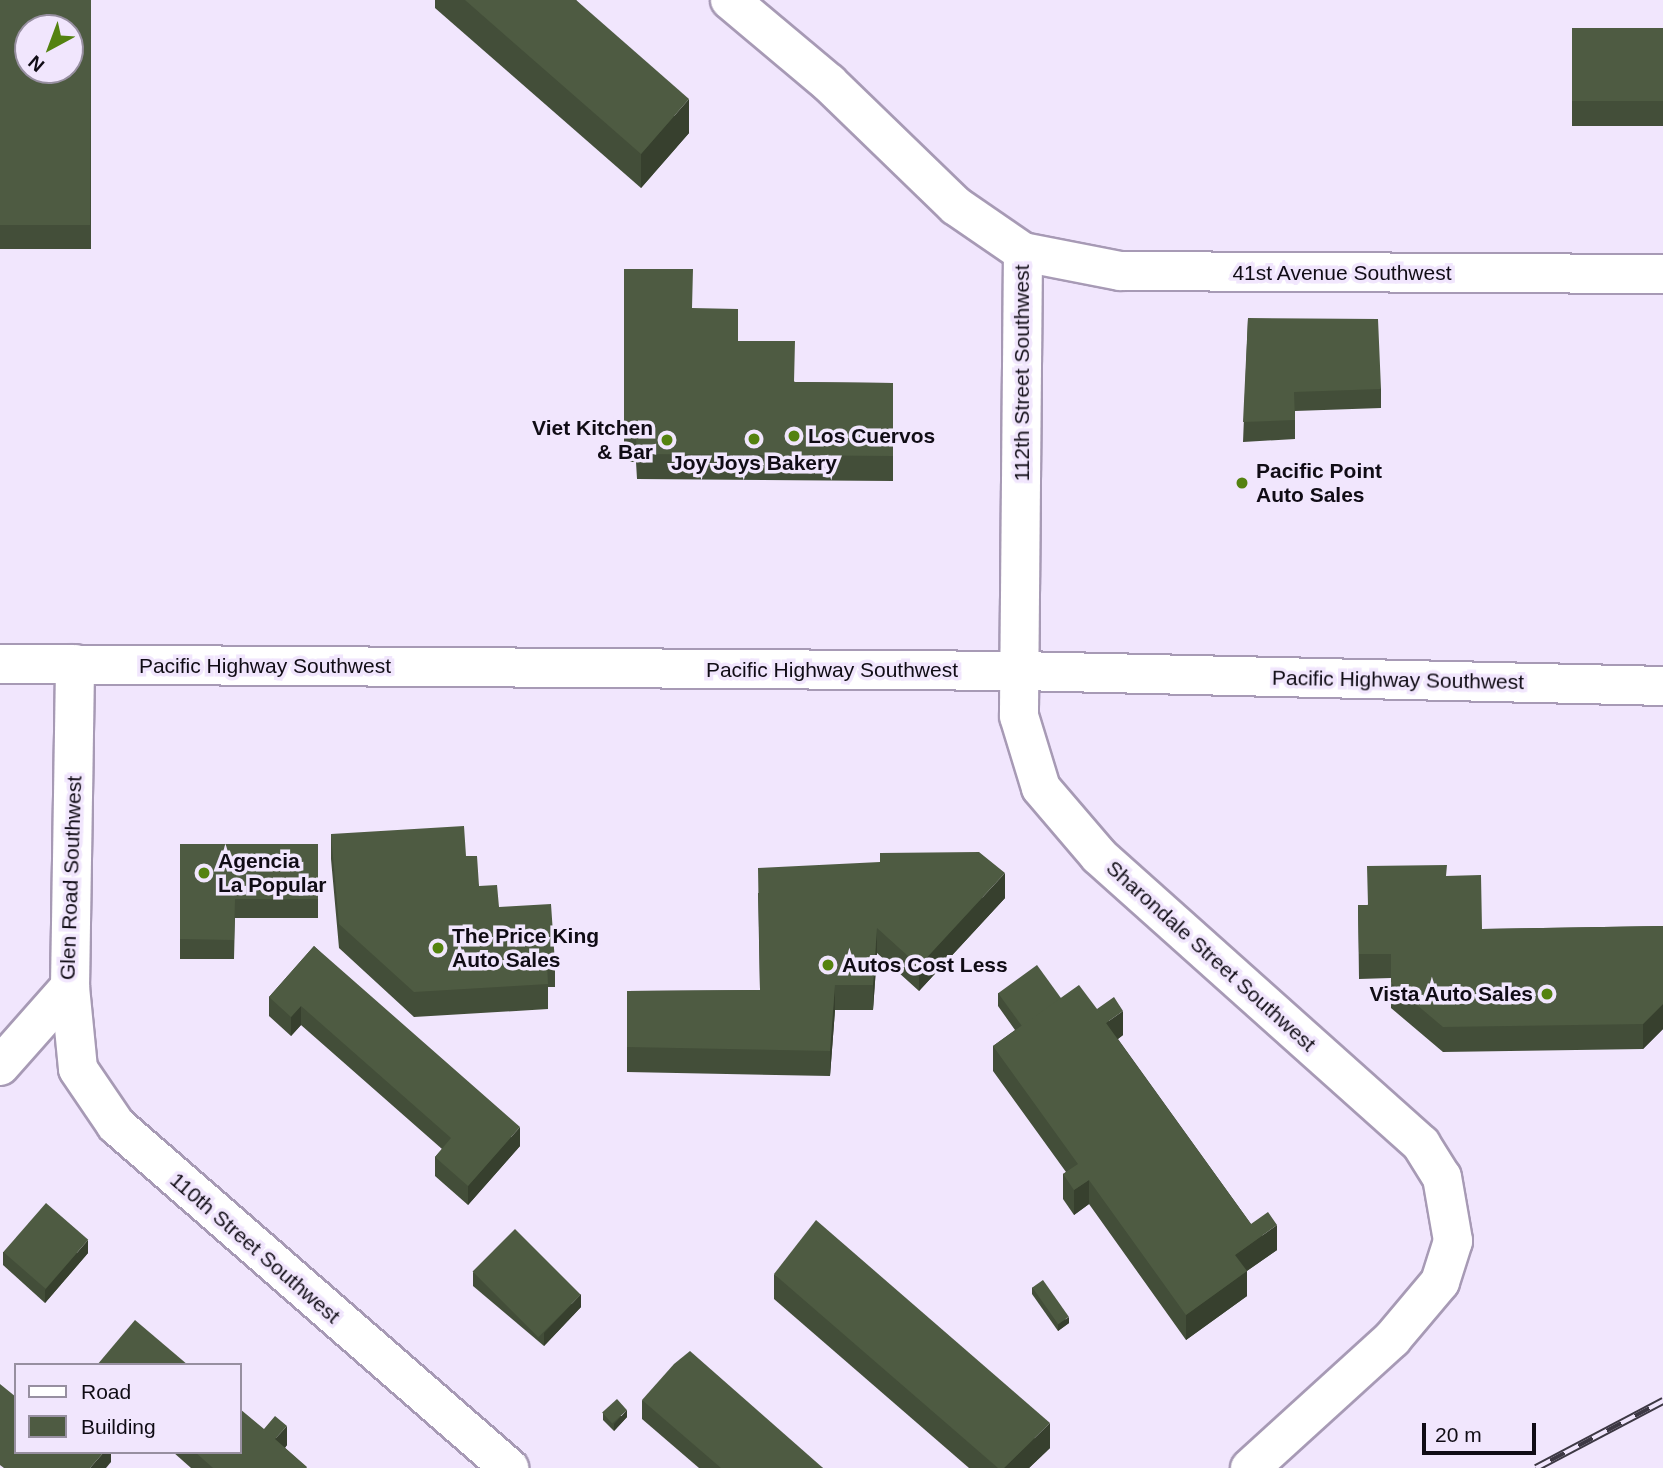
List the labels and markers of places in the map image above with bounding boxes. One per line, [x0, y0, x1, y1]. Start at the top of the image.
place label: Viet Kitchen & Bar [532, 415, 653, 465]
place label: Los Cuervos [808, 423, 935, 449]
marker: Los Cuervos [786, 428, 802, 444]
marker: Joy Joys Bakery [746, 431, 762, 447]
marker: Viet Kitchen & Bar [659, 432, 675, 448]
place label: Joy Joys Bakery [671, 450, 837, 476]
place label: Pacific Point Auto Sales [1256, 458, 1382, 508]
marker: Pacific Point Auto Sales [1234, 475, 1250, 491]
place label: Agencia La Popular [218, 848, 327, 898]
marker: Agencia La Popular [196, 865, 212, 881]
place label: The Price King Auto Sales [452, 923, 599, 973]
marker: The Price King Auto Sales [430, 940, 446, 956]
place label: Autos Cost Less [842, 952, 1008, 978]
marker: Autos Cost Less [820, 957, 836, 973]
place label: Vista Auto Sales [1369, 981, 1533, 1007]
marker: Vista Auto Sales [1539, 986, 1555, 1002]

